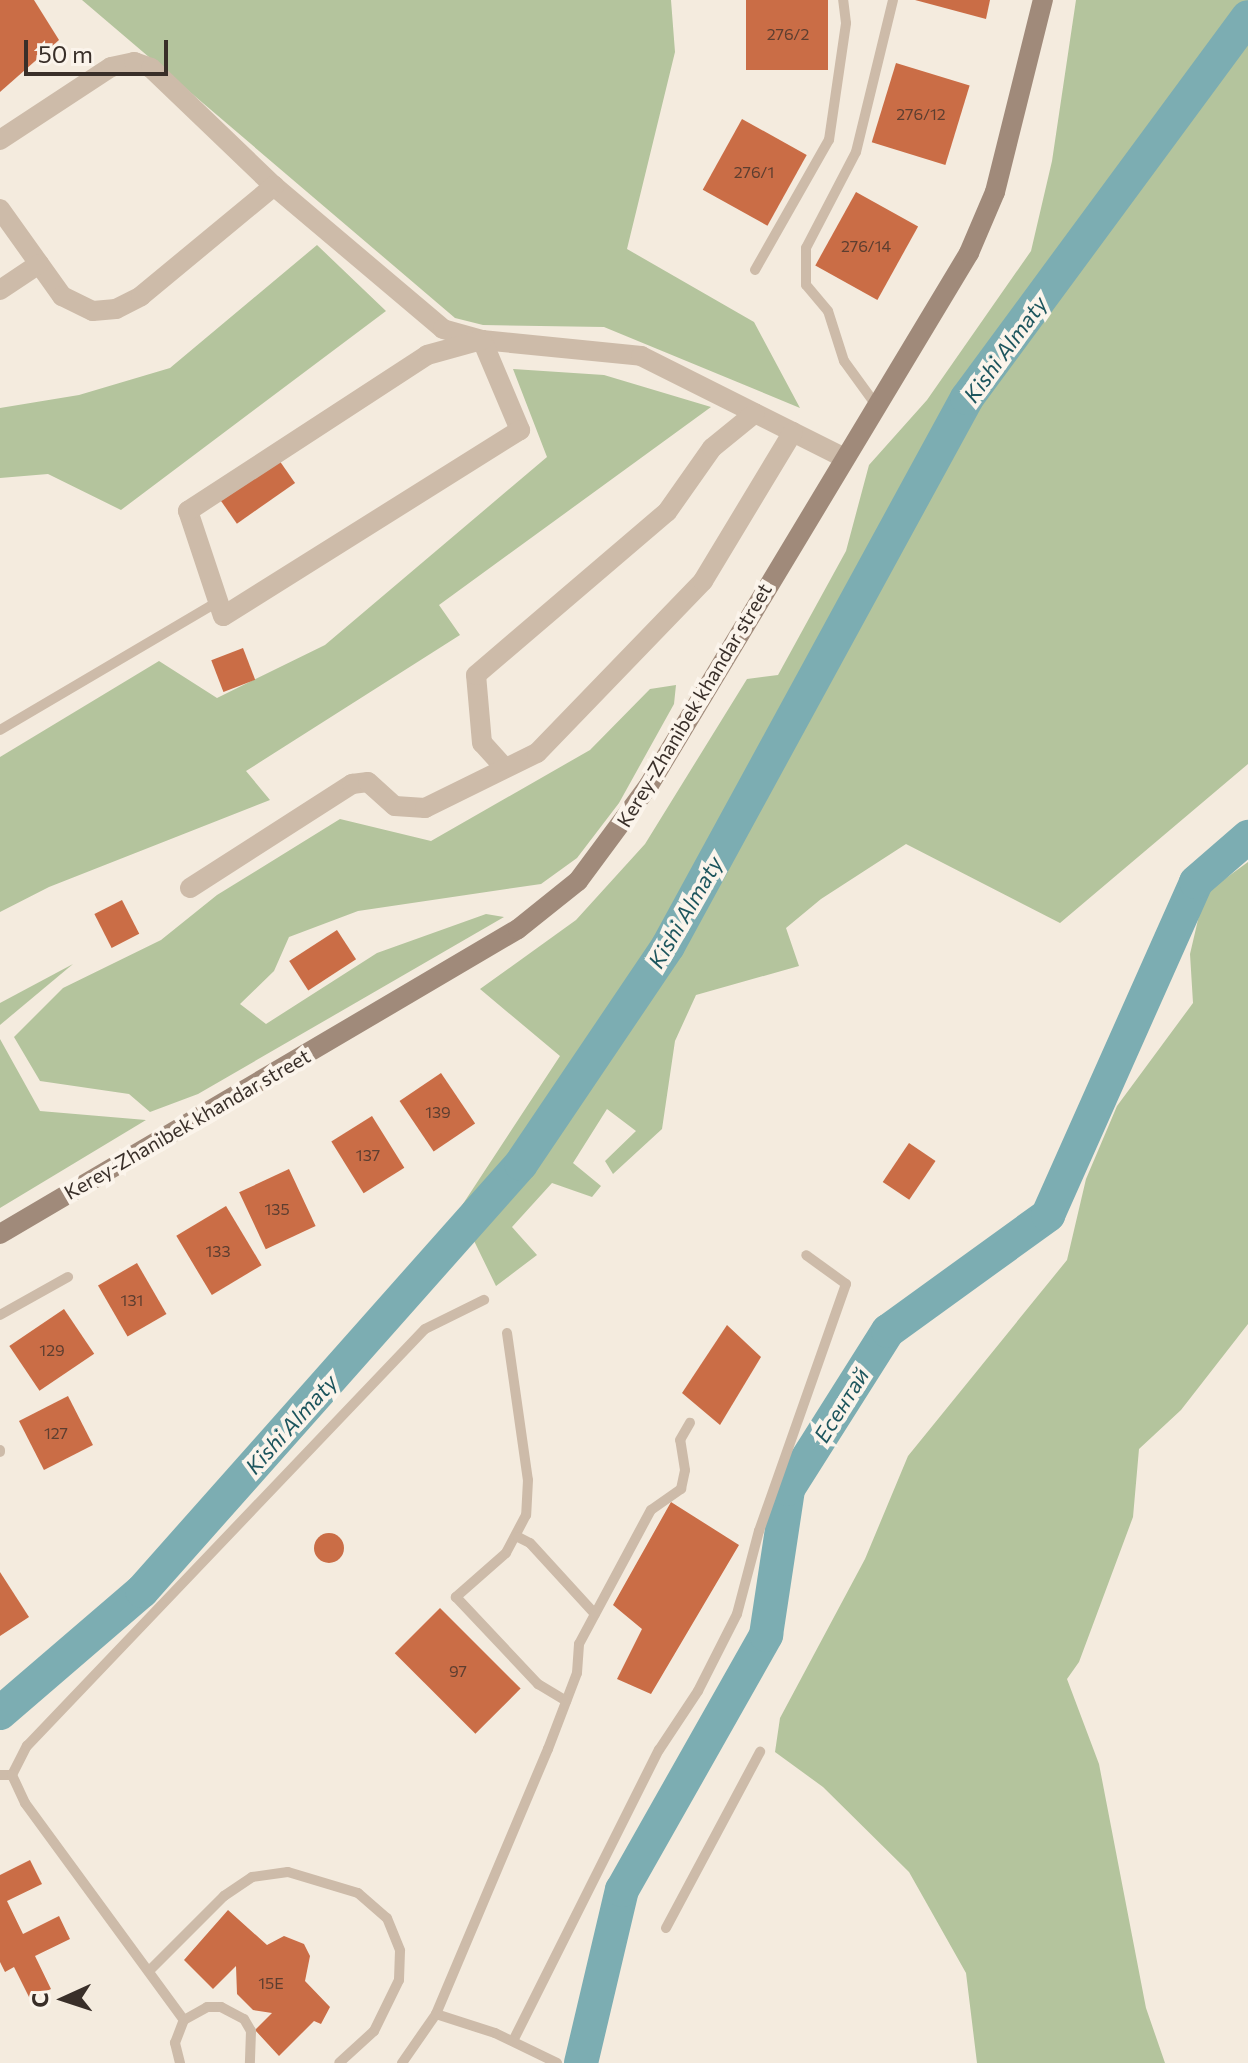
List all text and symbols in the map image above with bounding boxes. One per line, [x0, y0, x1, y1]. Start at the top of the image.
scale bar [28, 24, 172, 74]
house number: 276/2 [767, 24, 809, 44]
text: 50 m [38, 39, 93, 68]
house number: 276/12 [896, 104, 946, 124]
house number: 276/1 [734, 162, 774, 182]
house number: 276/14 [841, 236, 891, 256]
water label: Kіshі Almaty [958, 291, 1052, 407]
street label: Kerey-Zhanibek khandar street [612, 579, 776, 831]
water label: Kіshі Almaty [642, 851, 728, 973]
street label: Kerey-Zhanibek khandar street [60, 1044, 314, 1204]
house number: 139 [425, 1102, 451, 1122]
house number: 137 [356, 1145, 380, 1165]
house number: 135 [264, 1199, 290, 1219]
house number: 133 [205, 1241, 231, 1261]
house number: 131 [121, 1290, 143, 1310]
house number: 129 [39, 1340, 65, 1360]
water label: Есентай [808, 1363, 874, 1447]
water label: Kіshі Almaty [239, 1369, 343, 1479]
house number: 127 [44, 1423, 68, 1443]
house number: 97 [449, 1661, 467, 1681]
north arrow [24, 1959, 104, 2039]
house number: 15Е [258, 1973, 284, 1993]
text: С [26, 1992, 53, 2009]

